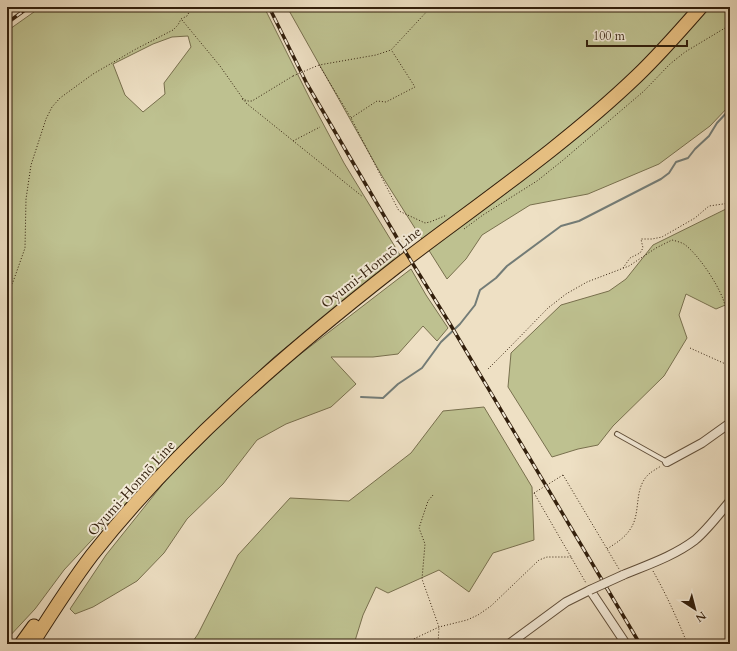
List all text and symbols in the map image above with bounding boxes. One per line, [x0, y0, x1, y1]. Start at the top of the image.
scale bar [587, 22, 687, 48]
text: 100 m [593, 28, 626, 44]
street label: Oyumi-Honnō Line [317, 222, 425, 313]
street label: Oyumi-Honnō Line [83, 436, 179, 540]
north arrow [675, 589, 715, 629]
text: N [692, 608, 709, 626]

